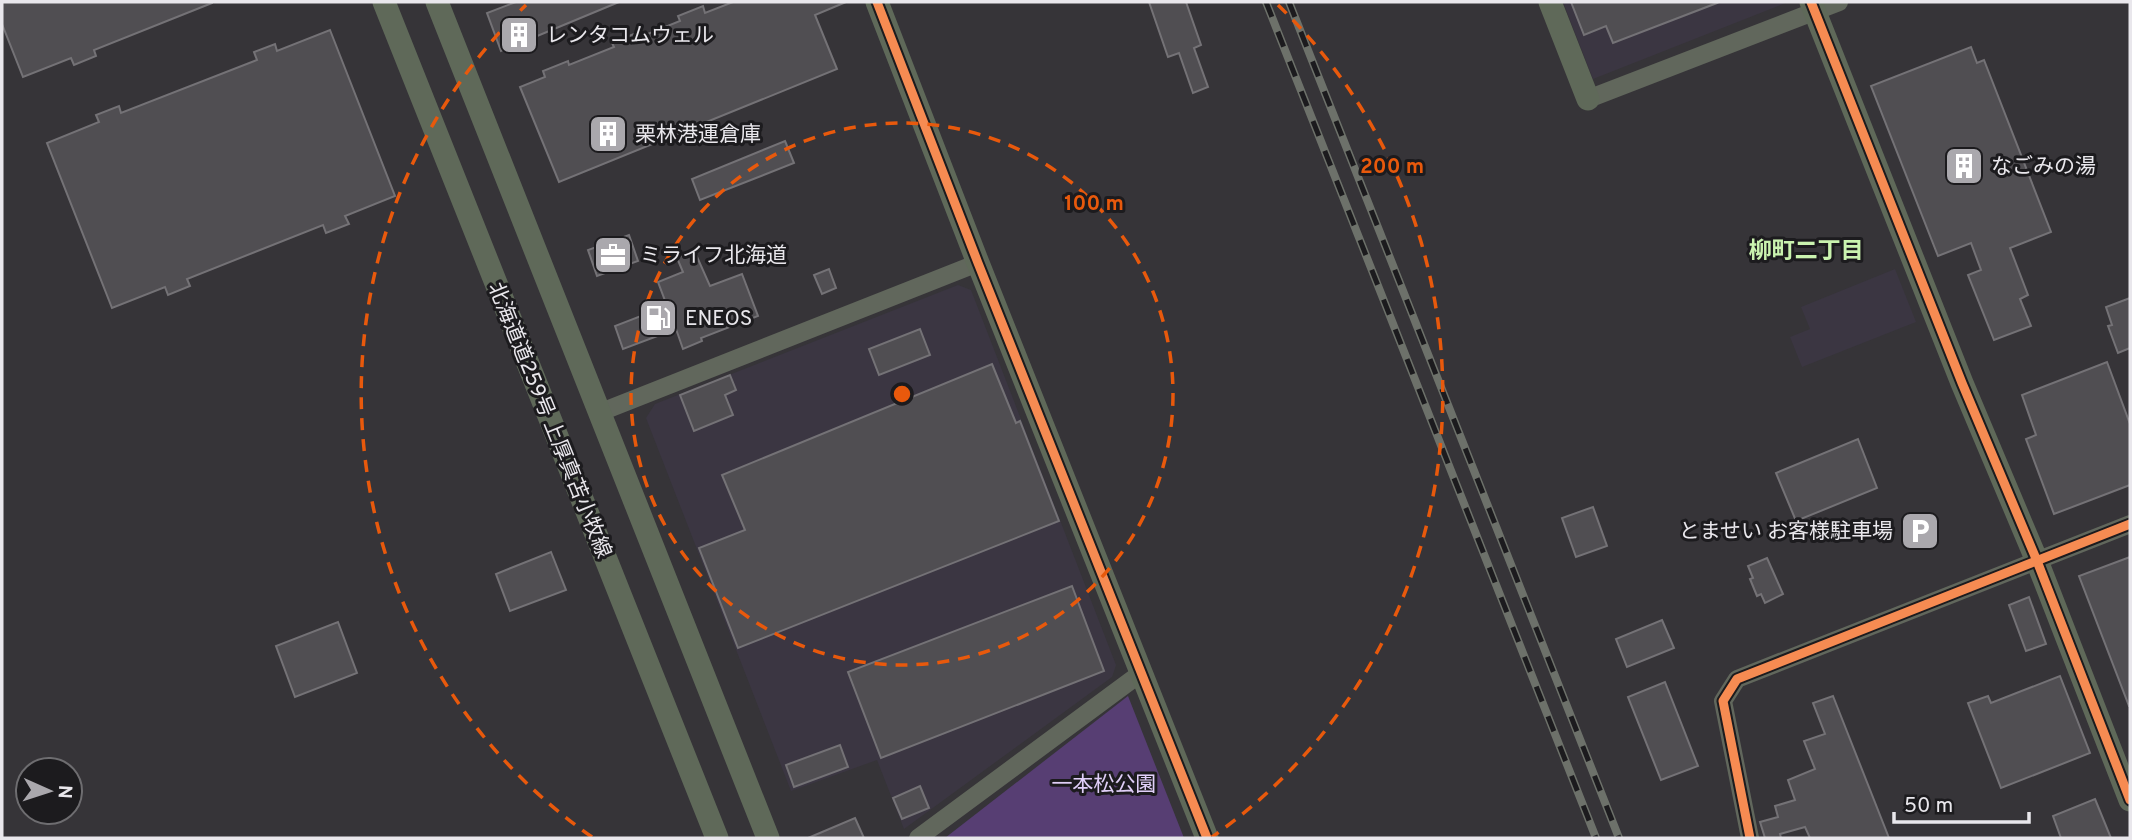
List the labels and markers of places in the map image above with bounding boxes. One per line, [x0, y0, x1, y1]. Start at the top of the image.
building icon: レンタコムウェル [498, 14, 540, 56]
place label: レンタコムウェル [546, 23, 714, 50]
building icon: 栗林港運倉庫 [587, 113, 629, 155]
place label: 栗林港運倉庫 [635, 122, 761, 149]
building icon: なごみの湯 [1943, 145, 1985, 187]
place label: なごみの湯 [1991, 154, 2096, 181]
office icon: ミライフ北海道 [592, 234, 634, 276]
place label: ミライフ北海道 [640, 243, 787, 270]
fuel station icon: ENEOS [637, 297, 679, 339]
place label: ENEOS [685, 306, 752, 333]
centre of rings [890, 382, 914, 406]
parking icon: とませい お客様駐車場 [1899, 510, 1941, 552]
place label: とませい お客様駐車場 [1679, 519, 1893, 546]

